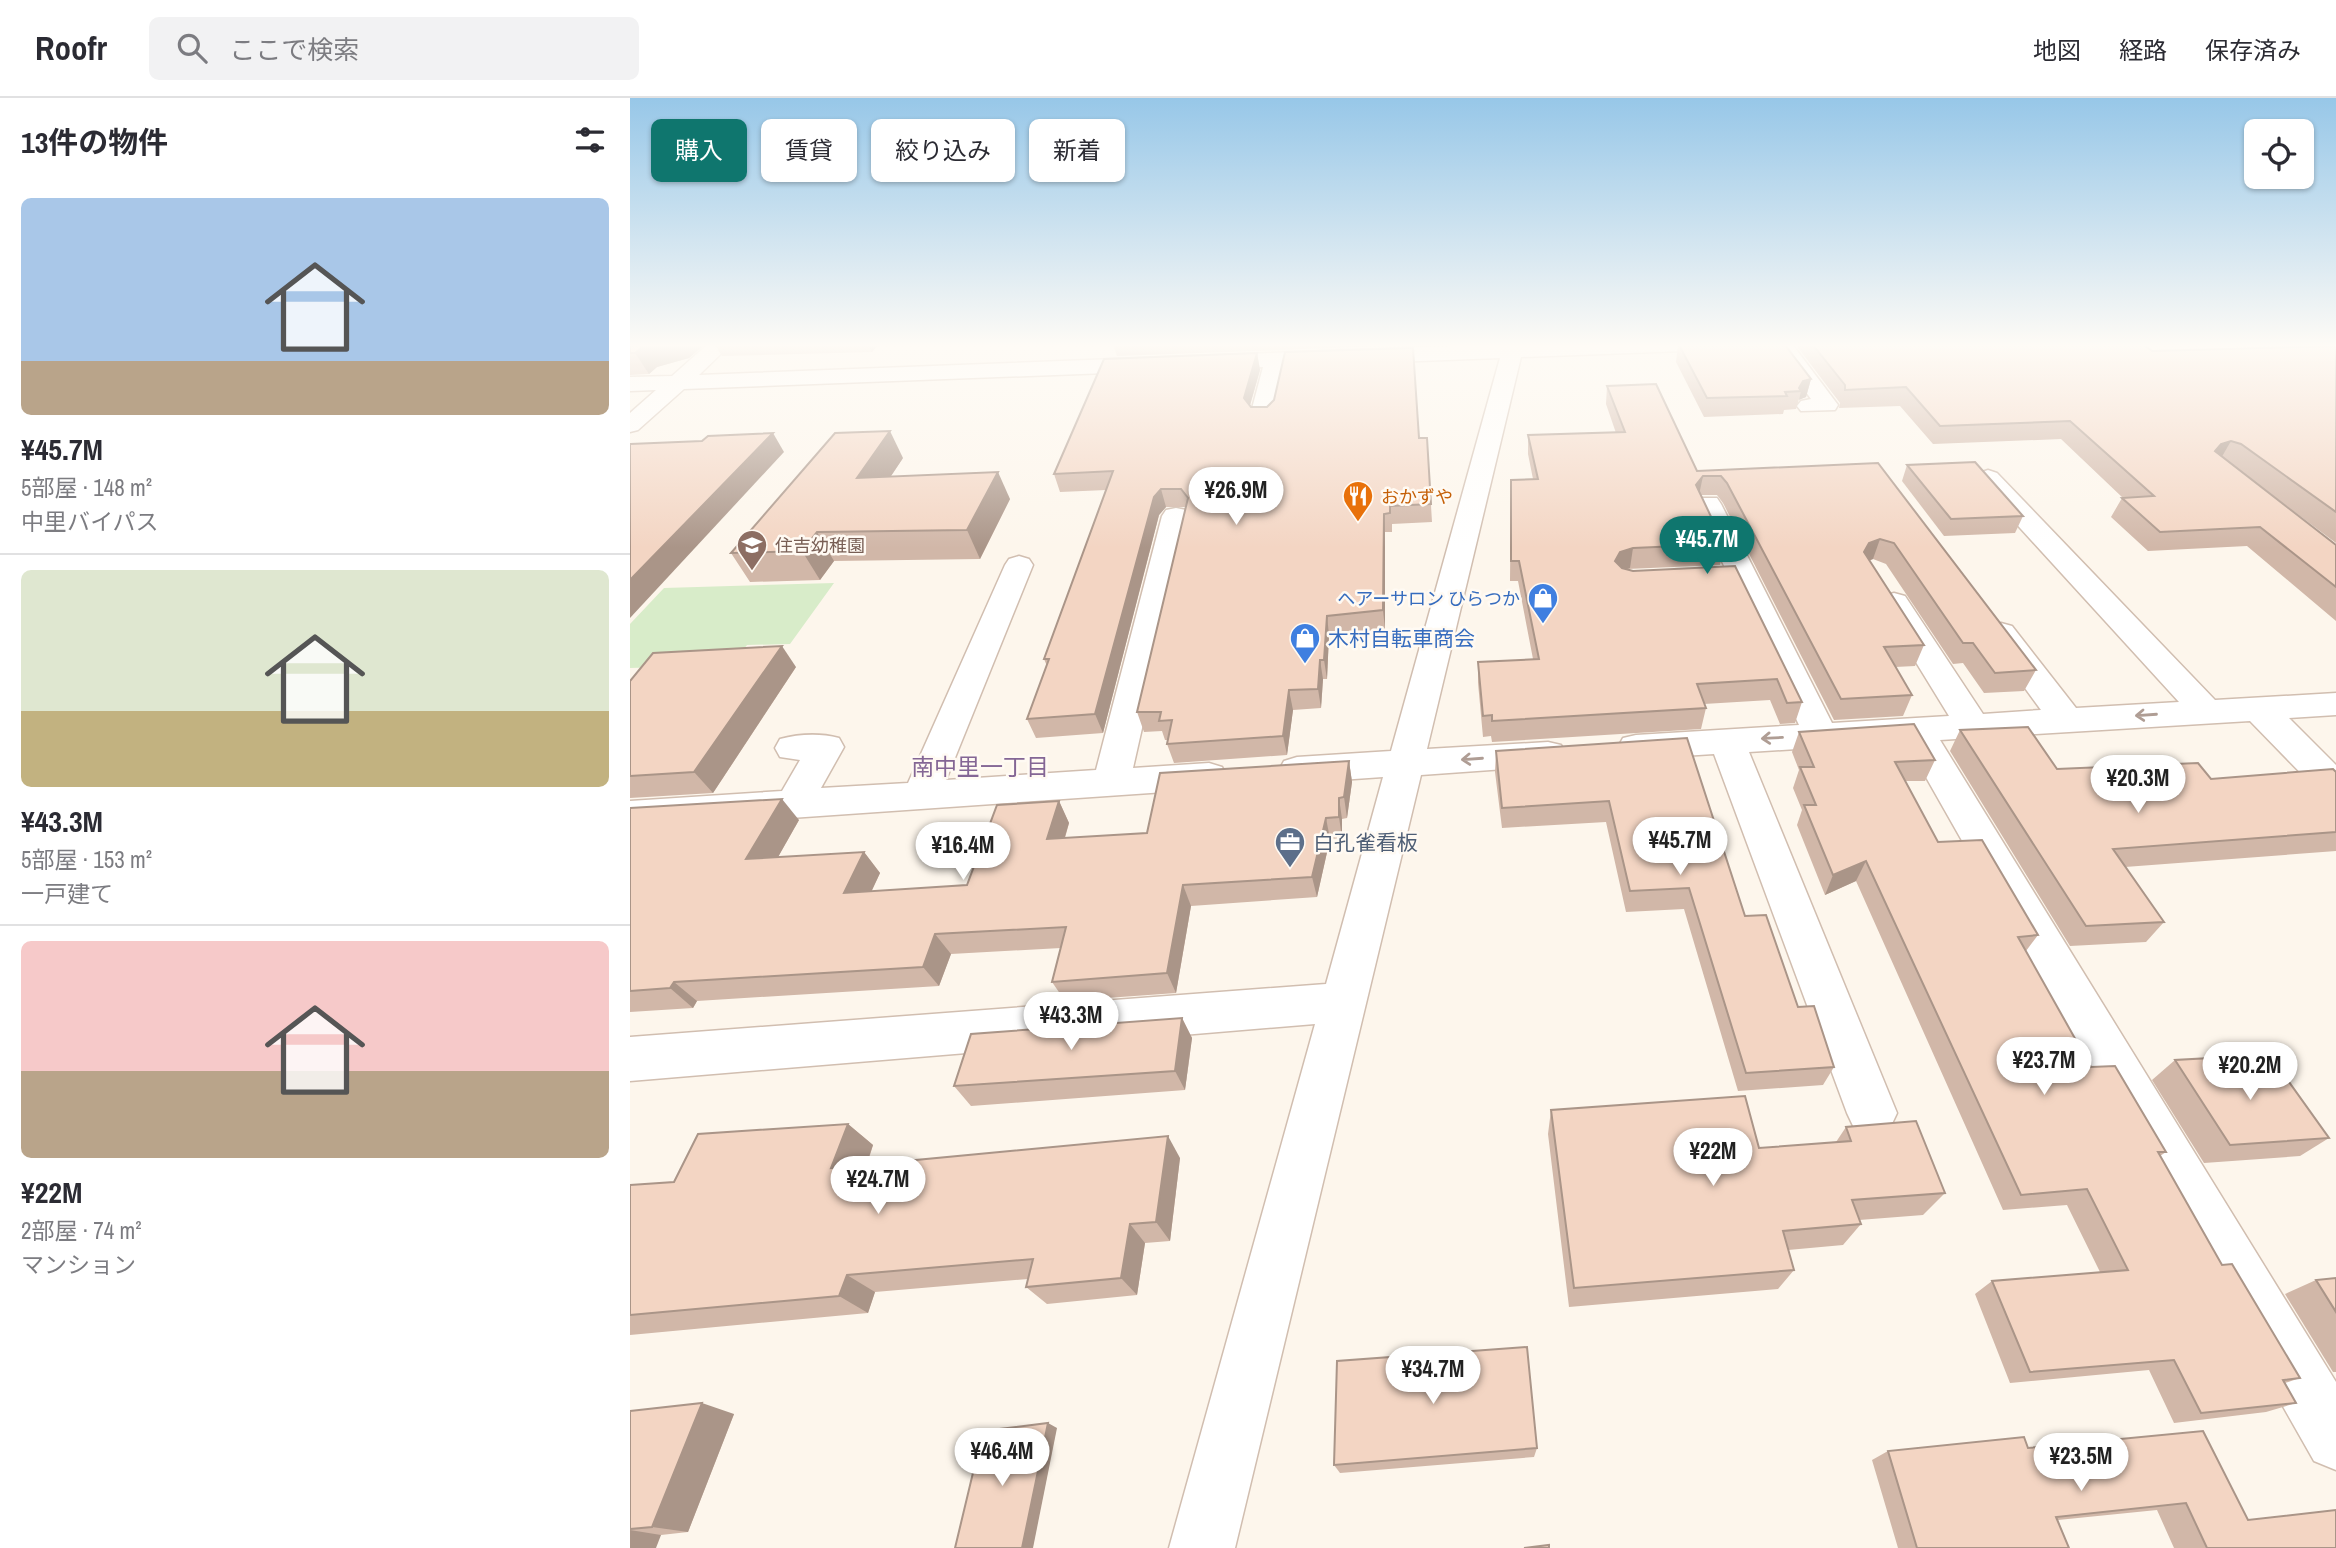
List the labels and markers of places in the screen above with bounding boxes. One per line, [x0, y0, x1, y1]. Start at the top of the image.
pin: ¥26.9M [1179, 468, 1293, 527]
restaurant icon: おかずや [1341, 479, 1375, 523]
place label: おかずや [1381, 484, 1453, 509]
pin: ¥45.7M [1650, 517, 1764, 576]
school or university icon: 住吉幼稚園 [735, 528, 769, 572]
place label: 住吉幼稚園 [775, 533, 865, 558]
shop icon: ヘアーサロン ひらつか [1526, 581, 1560, 625]
place label: ヘアーサロン ひらつか [1337, 586, 1520, 611]
shop icon: 木村自転車商会 [1288, 621, 1322, 665]
place label: 木村自転車商会 [1328, 624, 1475, 653]
pin: ¥20.3M [2081, 756, 2195, 815]
pin: ¥45.7M [1623, 818, 1737, 877]
pin: ¥16.4M [906, 822, 1020, 882]
office icon: 白孔雀看板 [1273, 825, 1307, 869]
place label: 白孔雀看板 [1313, 828, 1418, 857]
pin: ¥43.3M [1014, 992, 1128, 1052]
pin: ¥23.7M [1987, 1038, 2101, 1097]
pin: ¥20.2M [2193, 1042, 2307, 1102]
pin: ¥22M [1672, 1128, 1754, 1188]
pin: ¥24.7M [821, 1156, 935, 1216]
pin: ¥34.7M [1376, 1346, 1490, 1406]
pin: ¥46.4M [945, 1428, 1059, 1488]
pin: ¥23.5M [2024, 1434, 2138, 1493]

